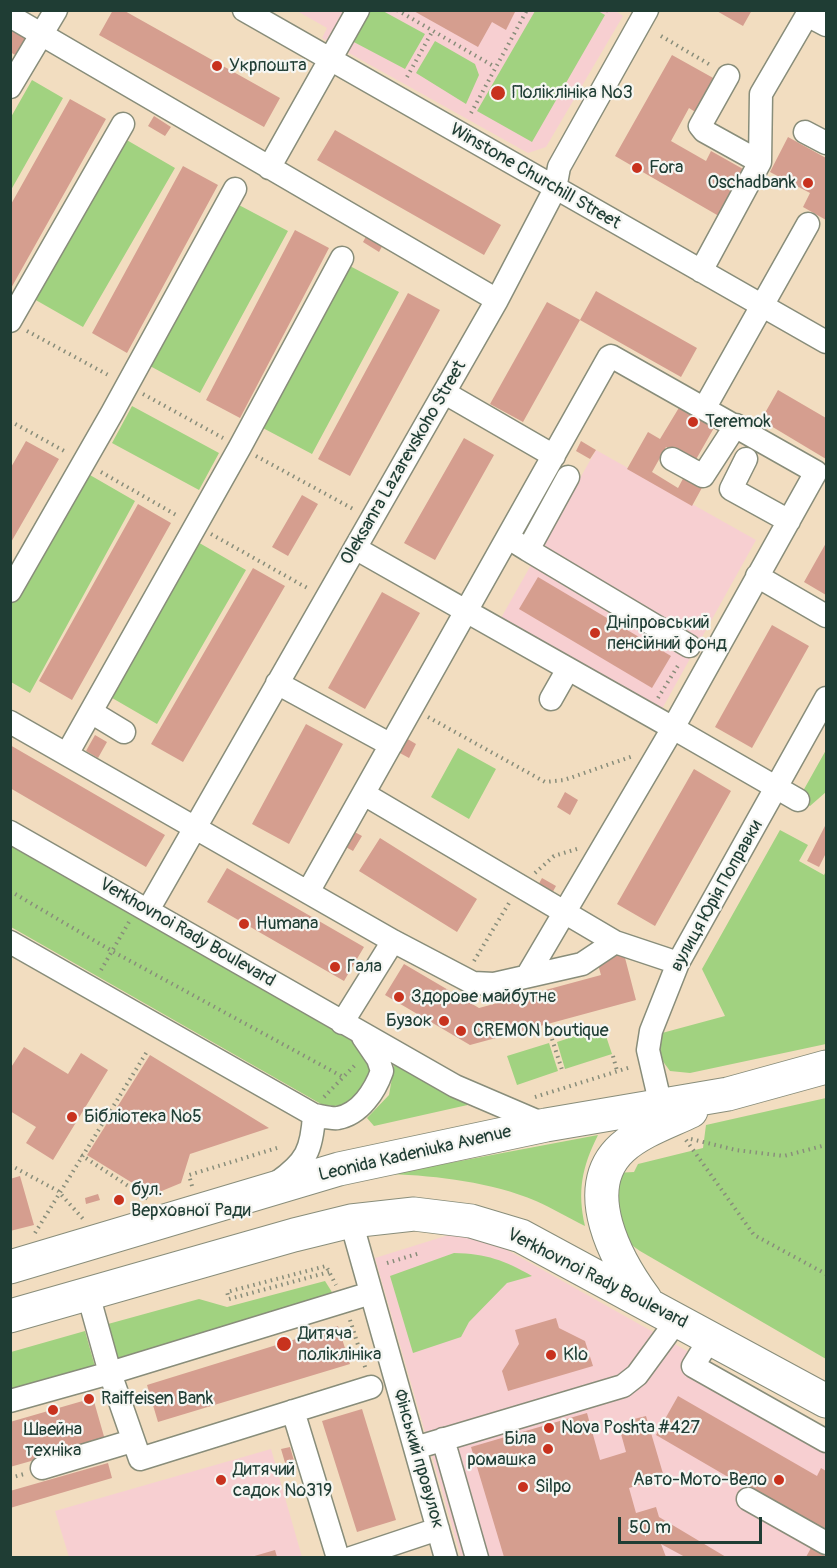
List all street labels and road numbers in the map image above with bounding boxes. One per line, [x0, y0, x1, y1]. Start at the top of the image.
street label: Winstone Churchill Street [446, 119, 624, 235]
street label: Oleksanra Lazarevskoho Street [337, 357, 471, 569]
street label: вулиця Юрія Поправки [666, 816, 768, 976]
street label: Verkhovnoi Rady Boulevard [95, 874, 279, 992]
street label: Leonida Kadeniuka Avenue [316, 1121, 514, 1187]
street label: Verkhovnoi Rady Boulevard [503, 1224, 691, 1334]
street label: Фінський провулок [388, 1387, 448, 1531]

